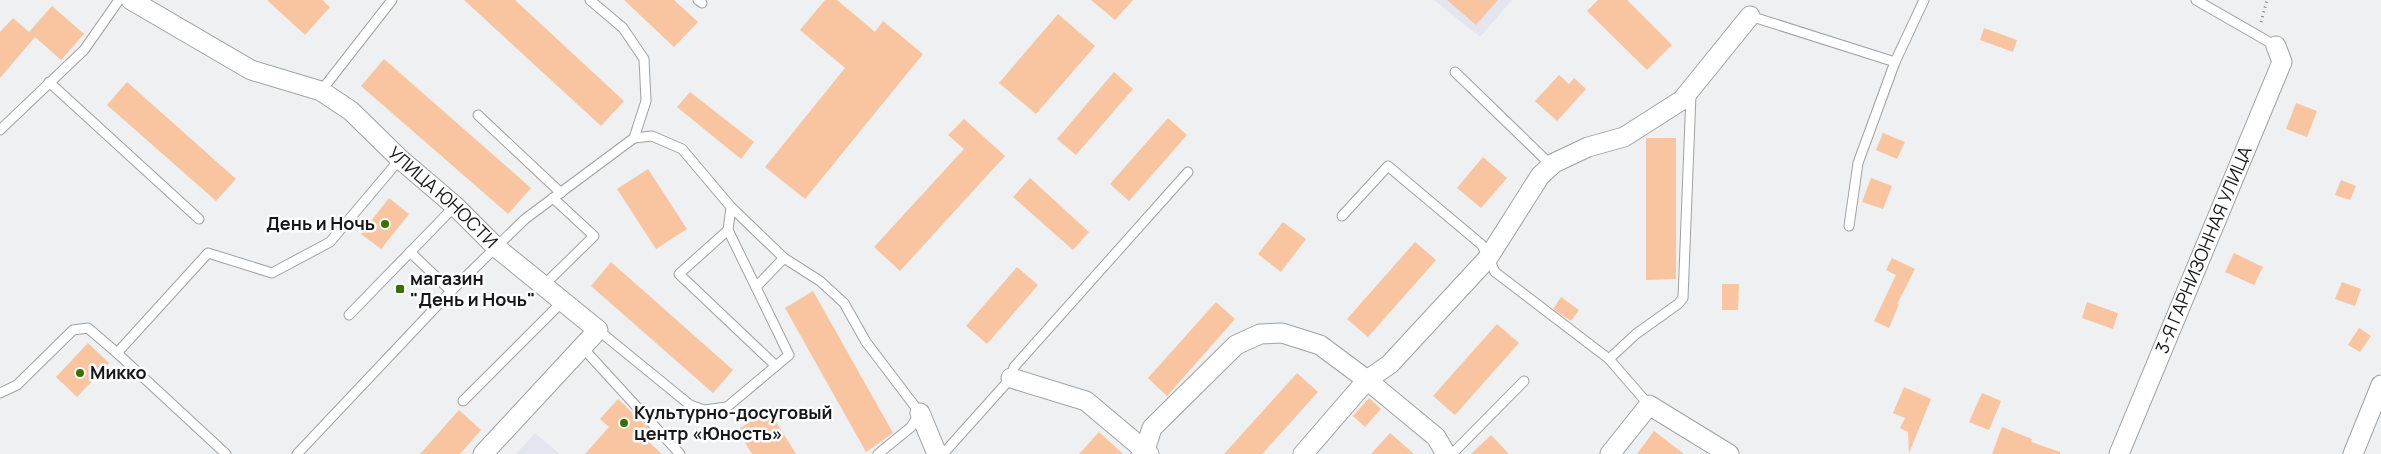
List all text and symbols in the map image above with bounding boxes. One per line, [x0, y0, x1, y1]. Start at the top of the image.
street label: УЛИЦА ЮНОСТИ [383, 141, 503, 253]
street label: 3-Я ГАРНИЗОННАЯ УЛИЦА [2149, 142, 2257, 357]
place label: День и Ночь [266, 211, 375, 235]
marker: День и Ночь [379, 218, 391, 230]
place label: магазин "День и Ночь" [410, 266, 535, 311]
marker: магазин "День и Ночь" [394, 283, 406, 295]
place label: Микко [90, 360, 147, 384]
marker: Микко [74, 367, 86, 379]
place label: Культурно-досуговый центр «Юность» [634, 400, 832, 445]
marker: Культурно-досуговый центр «Юность» [618, 417, 630, 429]

